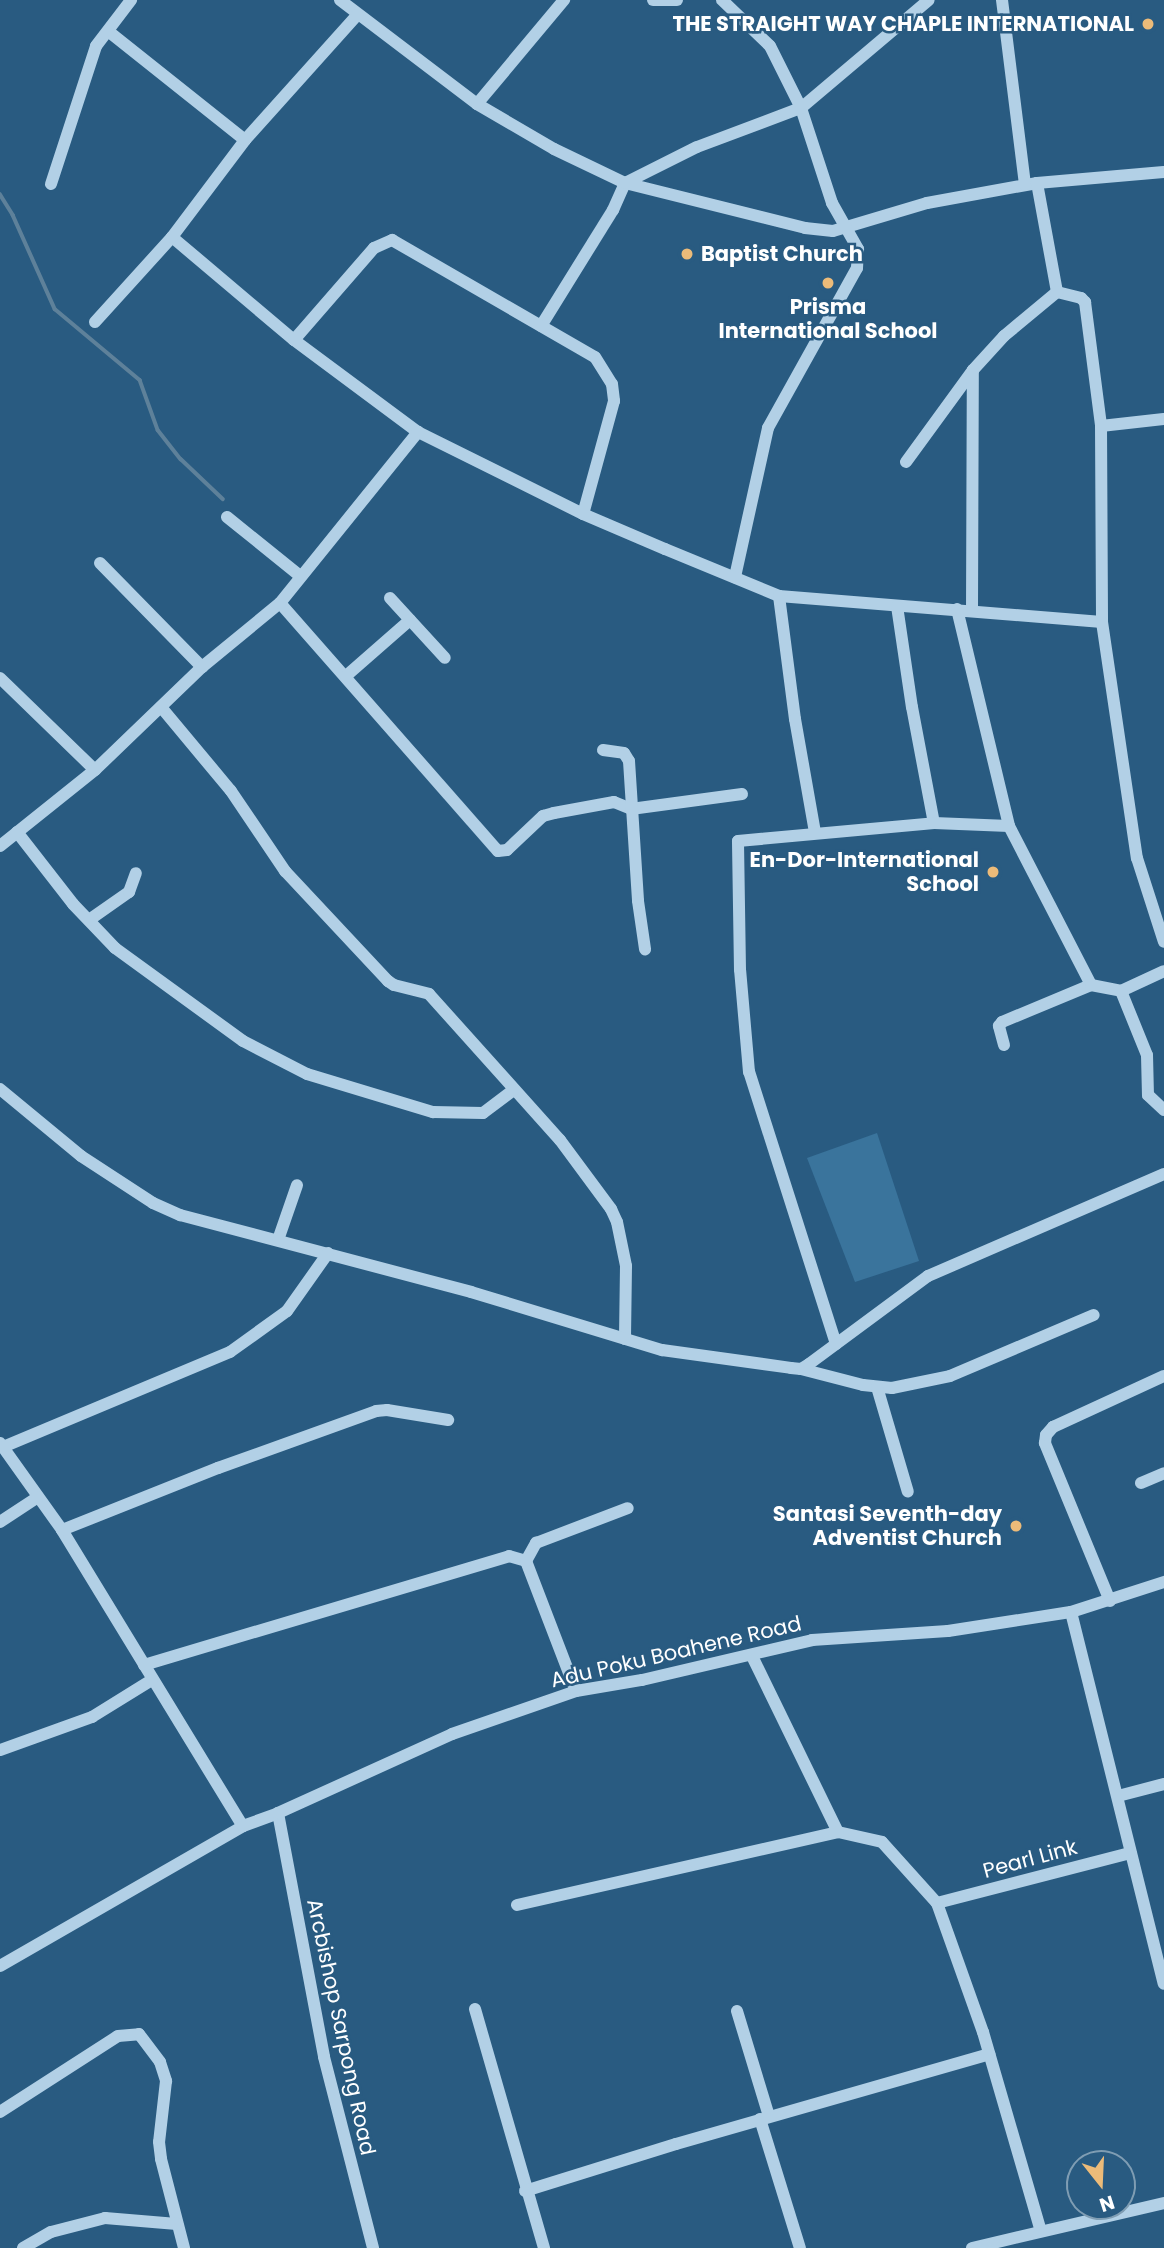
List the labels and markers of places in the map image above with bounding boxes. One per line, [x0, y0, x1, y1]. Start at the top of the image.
place label: THE STRAIGHT WAY CHAPLE INTERNATIONAL [673, 11, 1134, 37]
marker: THE STRAIGHT WAY CHAPLE INTERNATIONAL [1140, 16, 1156, 32]
place label: Baptist Church [701, 241, 863, 267]
marker: Baptist Church [679, 246, 695, 262]
marker: Prisma International School [820, 275, 836, 291]
place label: Prisma International School [718, 294, 938, 344]
place label: En-Dor-International School [750, 847, 979, 897]
marker: En-Dor-International School [985, 864, 1001, 880]
place label: Santasi Seventh-day Adventist Church [773, 1501, 1002, 1551]
marker: Santasi Seventh-day Adventist Church [1008, 1518, 1024, 1534]

